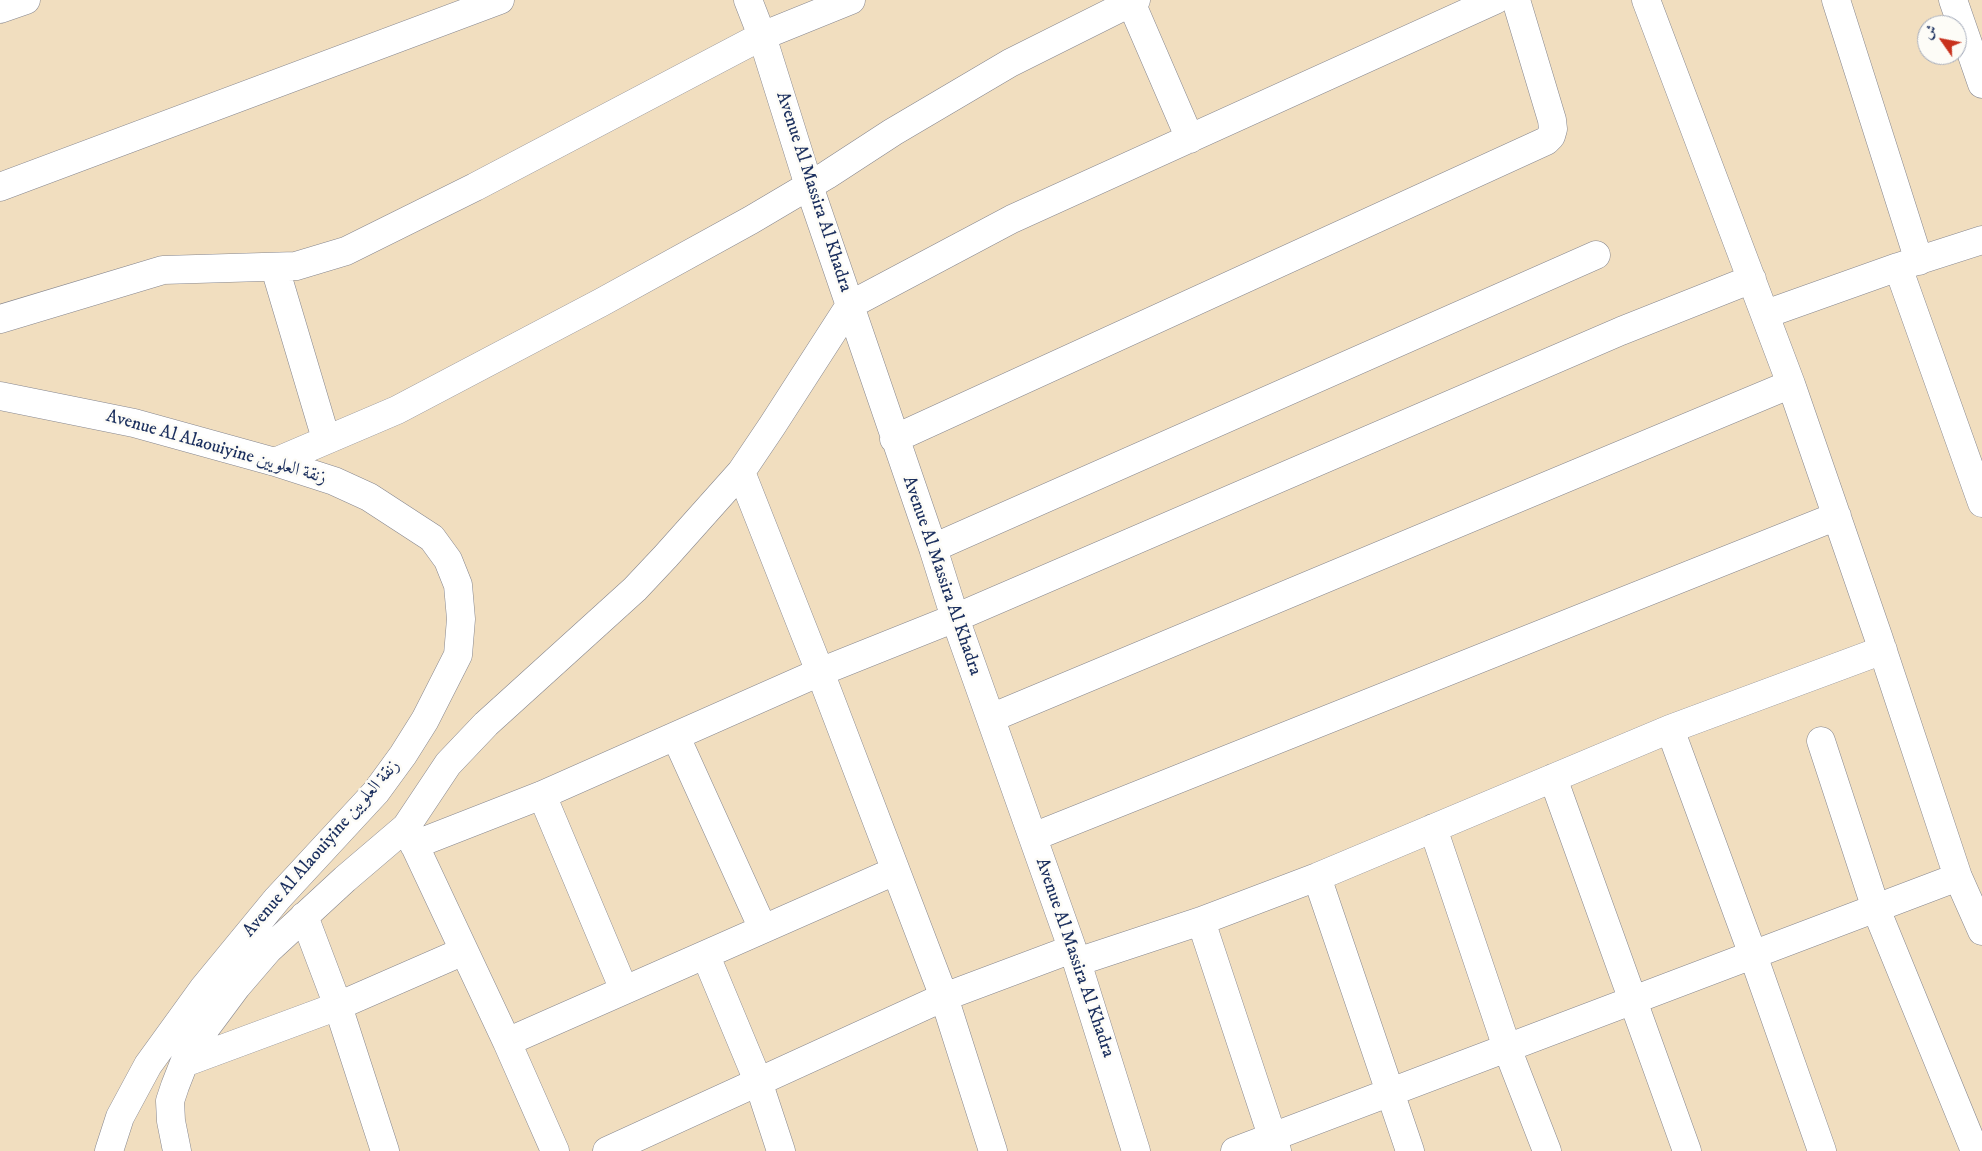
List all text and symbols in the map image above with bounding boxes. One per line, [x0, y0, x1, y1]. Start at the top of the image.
north arrow [1917, 15, 1967, 65]
text: ش [1919, 22, 1942, 43]
street label: Avenue Al Massira Al Khadra [770, 89, 856, 295]
street label: Avenue Al Alaouiyine زنقة العلويين [103, 406, 329, 490]
street label: Avenue Al Massira Al Khadra [897, 474, 985, 678]
street label: Avenue Al Alaouiyine زنقة العلويين [239, 756, 405, 942]
street label: Avenue Al Massira Al Khadra [1030, 856, 1118, 1060]

